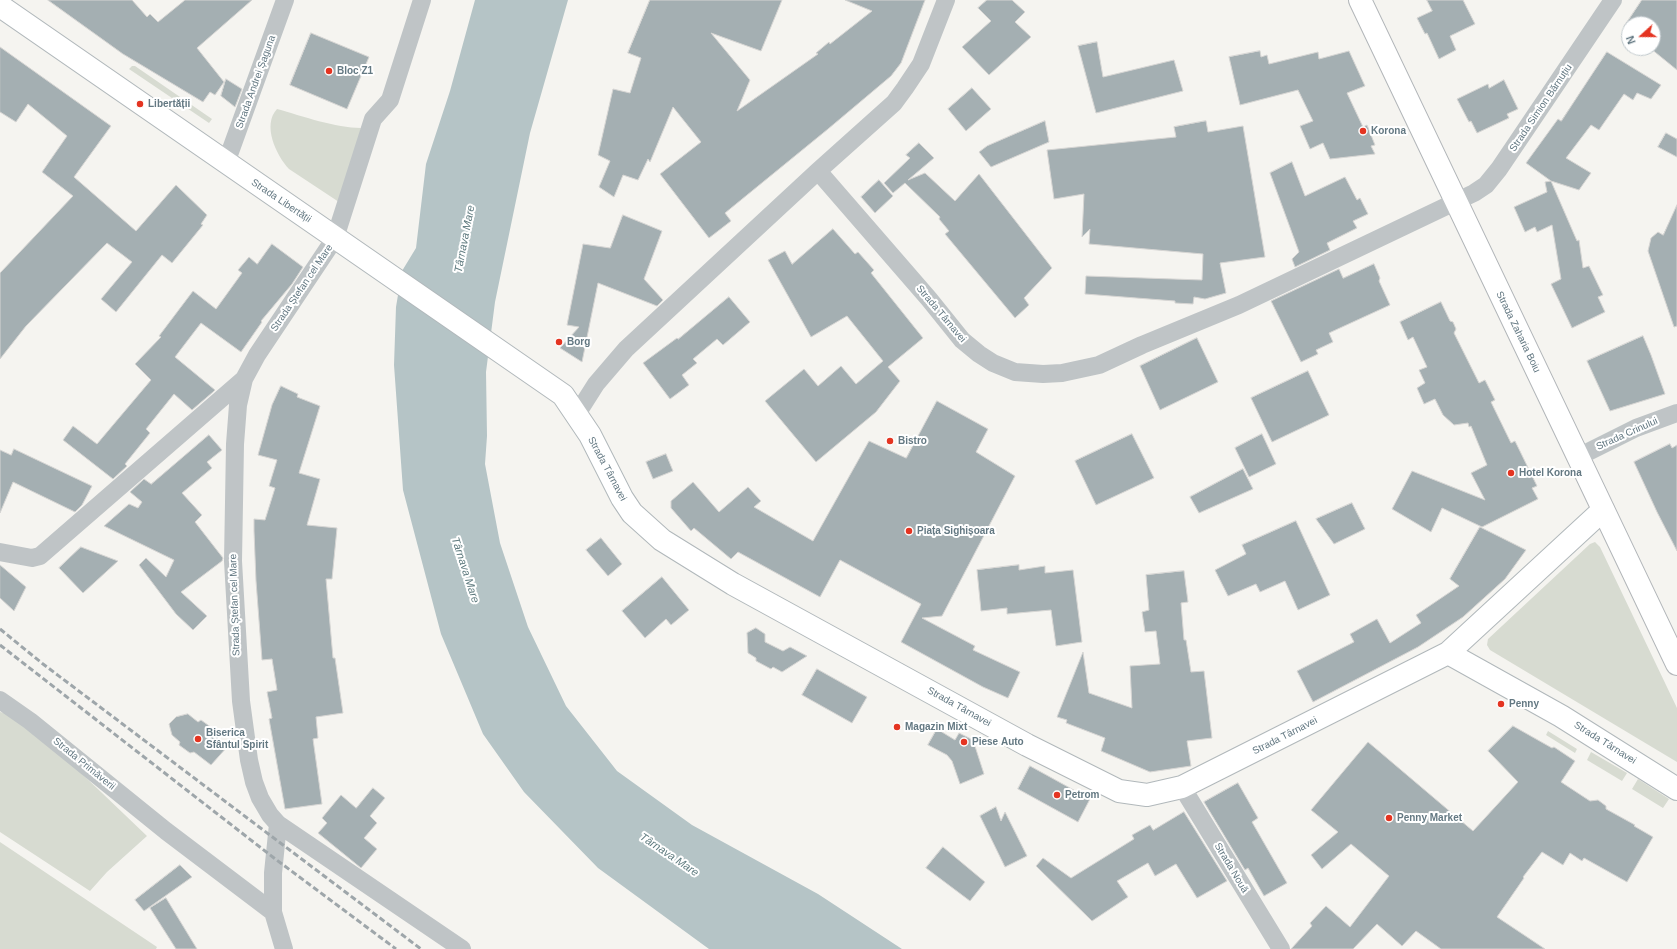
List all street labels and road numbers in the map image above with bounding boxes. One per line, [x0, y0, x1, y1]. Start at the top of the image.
street label: Strada Andrei Șaguna [234, 34, 278, 130]
street label: Strada Simion Bărnuțiu [1507, 62, 1575, 154]
street label: Strada Libertății [249, 176, 313, 226]
street label: Strada Ștefan cel Mare [268, 242, 336, 334]
street label: Strada Târnavei [914, 283, 968, 345]
street label: Strada Zaharia Boiu [1493, 289, 1543, 375]
street label: Strada Crinului [1594, 415, 1660, 453]
street label: Strada Târnavei [585, 435, 629, 503]
street label: Strada Ștefan cel Mare [227, 554, 243, 656]
street label: Strada Târnavei [925, 685, 993, 729]
street label: Strada Târnavei [1251, 715, 1319, 757]
street label: Strada Târnavei [1572, 719, 1638, 767]
street label: Strada Primăverii [50, 735, 118, 793]
street label: Strada Nouă [1211, 841, 1251, 895]

